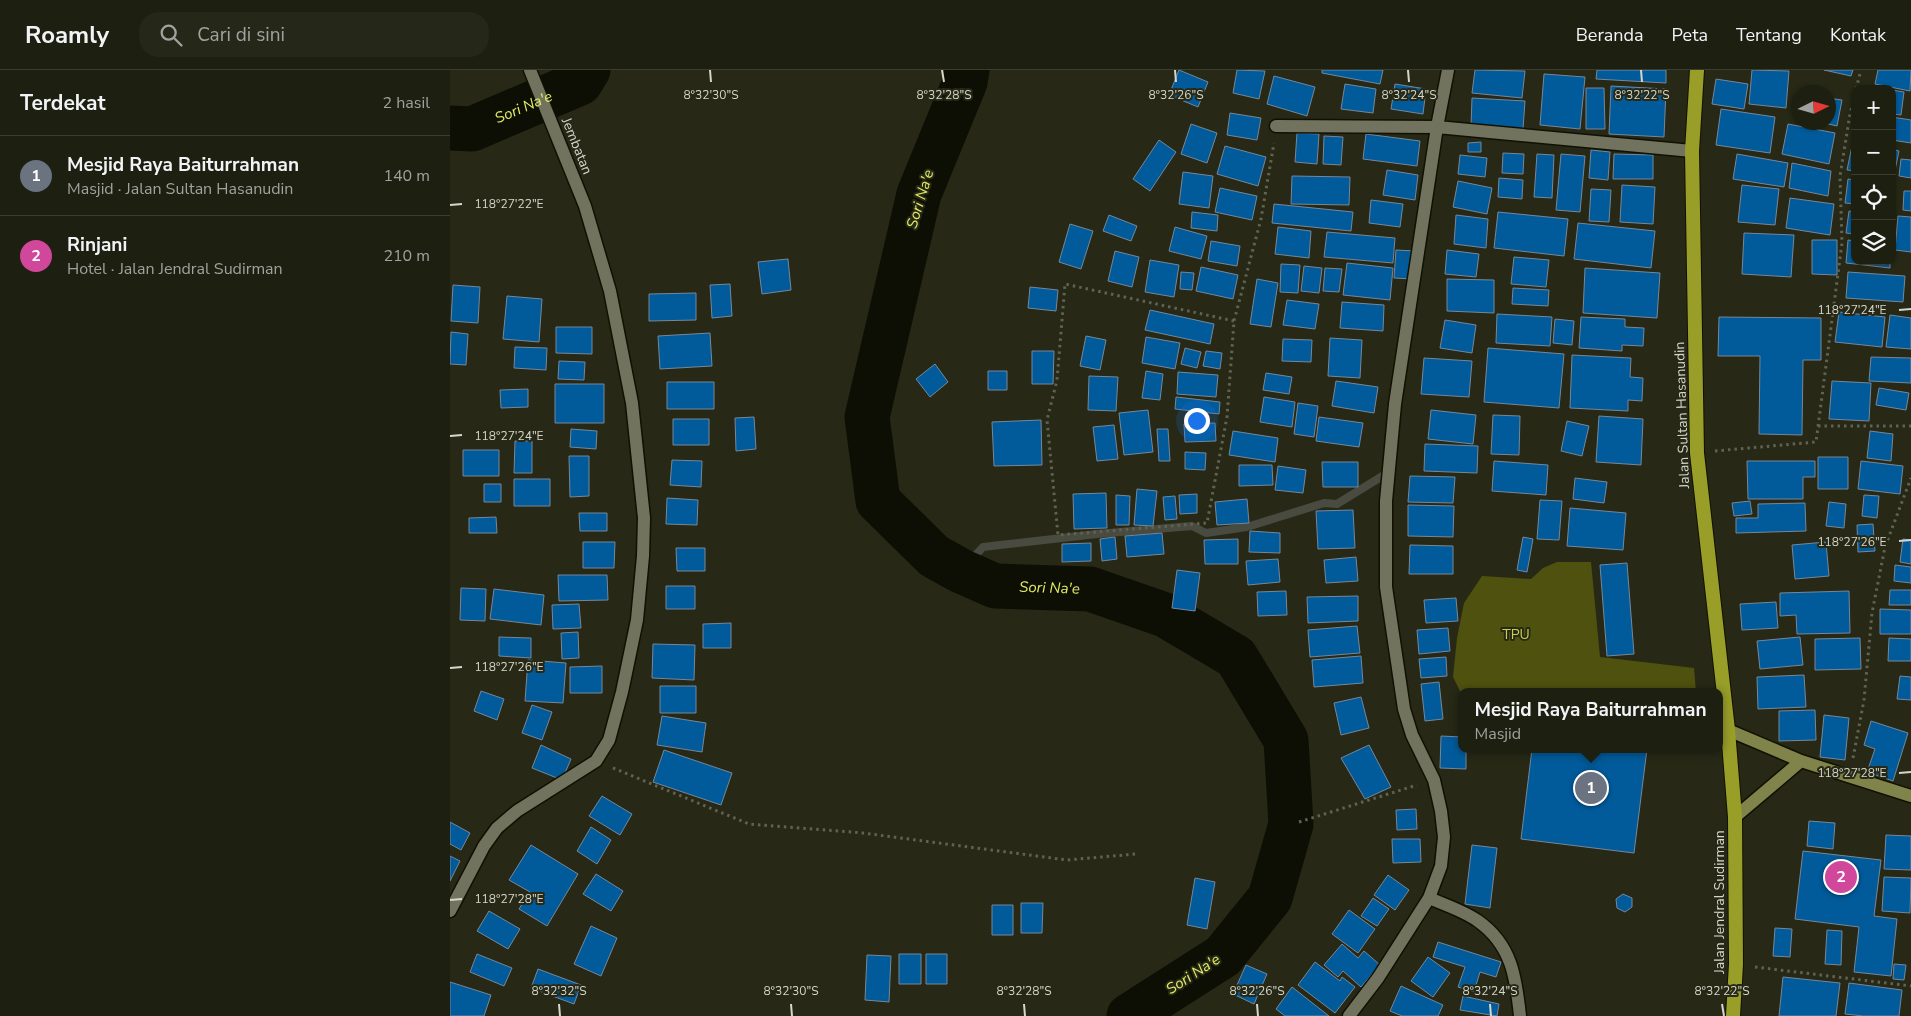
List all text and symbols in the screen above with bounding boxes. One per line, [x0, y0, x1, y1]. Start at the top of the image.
search box [139, 12, 489, 57]
text: Roamly [25, 19, 109, 51]
icon: search [157, 21, 185, 49]
text: Cari di sini [197, 22, 285, 48]
text: Beranda [1576, 23, 1644, 47]
text: Peta [1672, 23, 1708, 47]
text: Tentang [1736, 23, 1802, 47]
text: Kontak [1830, 23, 1886, 47]
north arrow [1791, 85, 1836, 130]
map controls [1851, 85, 1896, 265]
button: + [1851, 85, 1896, 130]
water label: Sori Na'e [492, 86, 555, 128]
text: 8°32'30"S [683, 87, 739, 103]
text: 8°32'28"S [916, 87, 972, 103]
text: 8°32'26"S [1148, 87, 1204, 103]
text: 8°32'24"S [1381, 87, 1437, 103]
text: 8°32'22"S [1614, 87, 1670, 103]
text: Terdekat [20, 89, 106, 117]
text: 2 hasil [383, 92, 430, 114]
street label: Jembatan [557, 114, 597, 177]
button: − [1851, 130, 1896, 175]
text: Mesjid Raya Baiturrahman [67, 152, 299, 178]
text: 1 [31, 165, 41, 187]
text: 140 m [383, 165, 430, 187]
water label: Sori Na'e [902, 167, 938, 231]
button: locate [1851, 175, 1896, 220]
text: Masjid · Jalan Sultan Hasanudin [67, 178, 293, 200]
text: 118°27'22"E [474, 196, 544, 212]
button: layers [1851, 220, 1896, 265]
text: Rinjani [67, 232, 127, 258]
text: 2 [31, 245, 41, 267]
text: 210 m [383, 245, 430, 267]
text: Hotel · Jalan Jendral Sudirman [67, 258, 283, 280]
text: 118°27'24"E [1817, 302, 1887, 318]
street label: Jalan Sultan Hasanudin [1670, 341, 1694, 490]
your location [1184, 408, 1210, 434]
text: 118°27'24"E [474, 428, 544, 444]
text: 118°27'26"E [1817, 534, 1887, 550]
water label: Sori Na'e [1019, 577, 1080, 599]
park label: TPU [1502, 625, 1530, 644]
text: 118°27'26"E [474, 659, 544, 675]
popup [1458, 688, 1723, 753]
text: Mesjid Raya Baiturrahman [1474, 697, 1707, 723]
text: Masjid [1474, 723, 1521, 745]
text: 118°27'28"E [1817, 765, 1887, 781]
pin: 1 [1575, 769, 1607, 807]
street label: Jalan Jendral Sudirman [1710, 830, 1729, 975]
pin: 2 [1825, 858, 1857, 896]
text: 118°27'28"E [474, 891, 544, 907]
water label: Sori Na'e [1162, 949, 1224, 999]
text: 8°32'32"S [531, 983, 587, 999]
text: 8°32'30"S [763, 983, 819, 999]
text: 8°32'28"S [996, 983, 1052, 999]
text: 8°32'26"S [1229, 983, 1285, 999]
text: 8°32'24"S [1462, 983, 1518, 999]
text: 8°32'22"S [1694, 983, 1750, 999]

